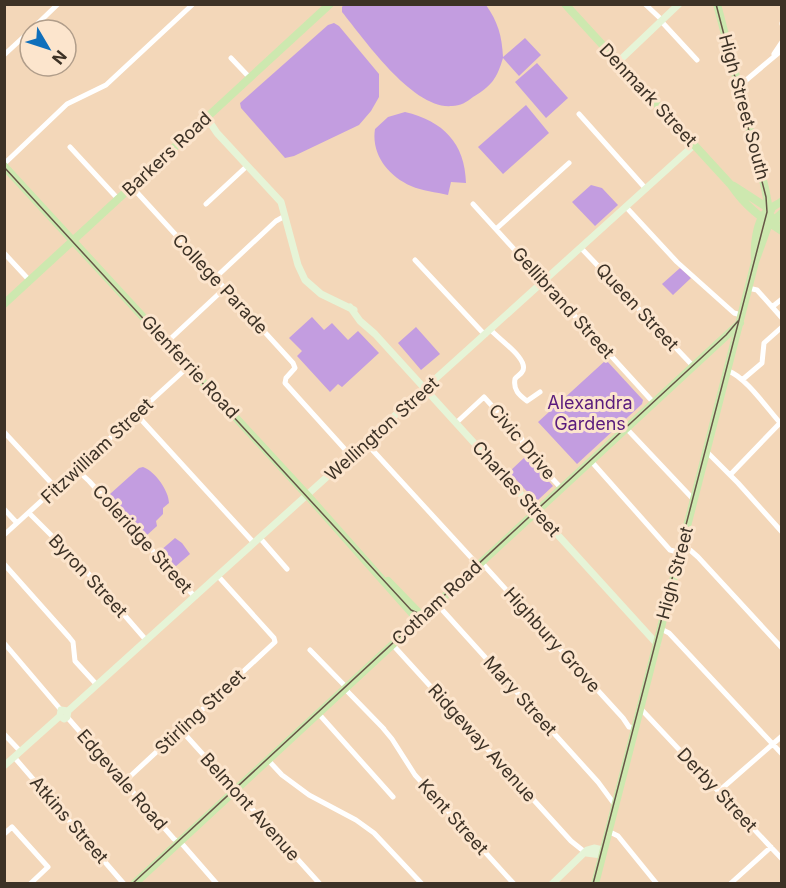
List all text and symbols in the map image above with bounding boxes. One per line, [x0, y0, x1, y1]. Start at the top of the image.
north arrow [18, 18, 78, 78]
street label: High Street South [715, 32, 774, 182]
street label: Denmark Street [595, 39, 701, 150]
text: N [48, 46, 71, 68]
street label: Barkers Road [118, 107, 215, 200]
street label: College Parade [168, 229, 272, 338]
street label: Gellibrand Street [508, 243, 619, 363]
street label: Queen Street [592, 259, 683, 355]
street label: Glenferrie Road [137, 311, 243, 422]
street label: Wellington Street [321, 372, 443, 485]
park label: Alexandra Gardens [547, 392, 633, 434]
street label: Fitzwilliam Street [37, 394, 157, 508]
street label: Civic Drive [485, 400, 560, 484]
street label: Charles Street [468, 437, 565, 541]
street label: Coleridge Street [88, 480, 197, 597]
street label: High Street [652, 524, 697, 622]
street label: Byron Street [45, 530, 132, 622]
street label: Cotham Road [388, 556, 486, 649]
street label: Highbury Grove [500, 583, 605, 696]
street label: Mary Street [479, 652, 561, 740]
street label: Stirling Street [150, 665, 249, 759]
street label: Ridgeway Avenue [424, 679, 541, 806]
street label: Edgevale Road [73, 725, 172, 834]
street label: Derby Street [673, 743, 762, 836]
street label: Belmont Avenue [196, 748, 304, 865]
street label: Atkins Street [26, 772, 113, 867]
street label: Kent Street [414, 775, 493, 859]

